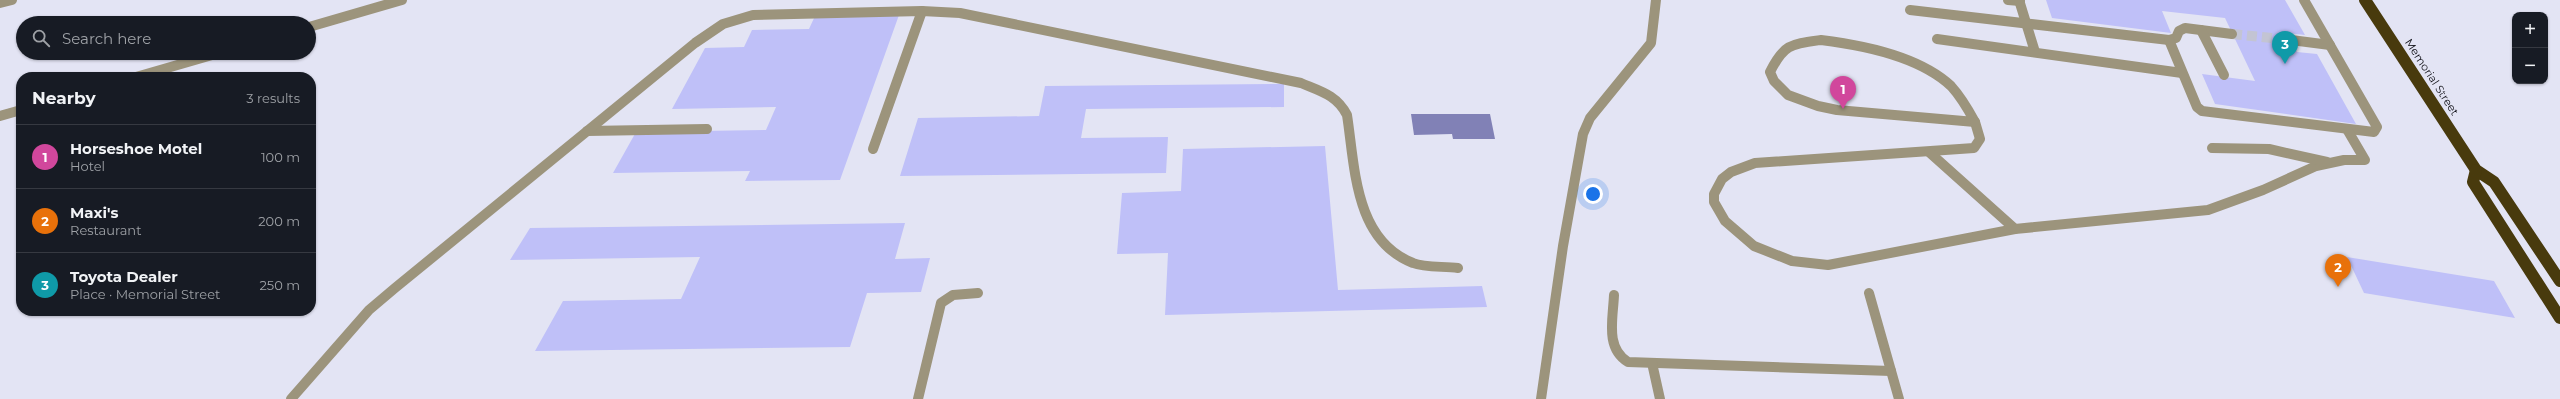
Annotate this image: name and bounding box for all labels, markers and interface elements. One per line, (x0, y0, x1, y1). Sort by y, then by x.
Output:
map controls (2512, 12, 2548, 84)
button: + (2512, 12, 2548, 48)
search box (16, 16, 316, 60)
icon: search (30, 27, 52, 49)
text: Search here (62, 29, 151, 48)
pin: 3 (2272, 31, 2298, 64)
street label: Memorial Street (2402, 36, 2462, 118)
button: − (2512, 48, 2548, 84)
pin: 1 (1830, 76, 1856, 109)
text: Nearby (32, 88, 96, 108)
text: 3 results (246, 90, 300, 106)
text: Horseshoe Motel (70, 139, 202, 158)
text: 1 (42, 149, 48, 165)
text: 100 m (261, 149, 300, 165)
text: Hotel (70, 158, 105, 174)
your location (1583, 184, 1603, 204)
text: Maxi's (70, 203, 118, 222)
text: 2 (41, 213, 49, 229)
text: 200 m (258, 213, 300, 229)
text: Restaurant (70, 222, 141, 238)
pin: 2 (2325, 254, 2351, 287)
text: Toyota Dealer (70, 267, 178, 286)
text: 3 (41, 277, 49, 293)
text: 250 m (259, 277, 300, 293)
text: Place · Memorial Street (70, 286, 220, 302)

